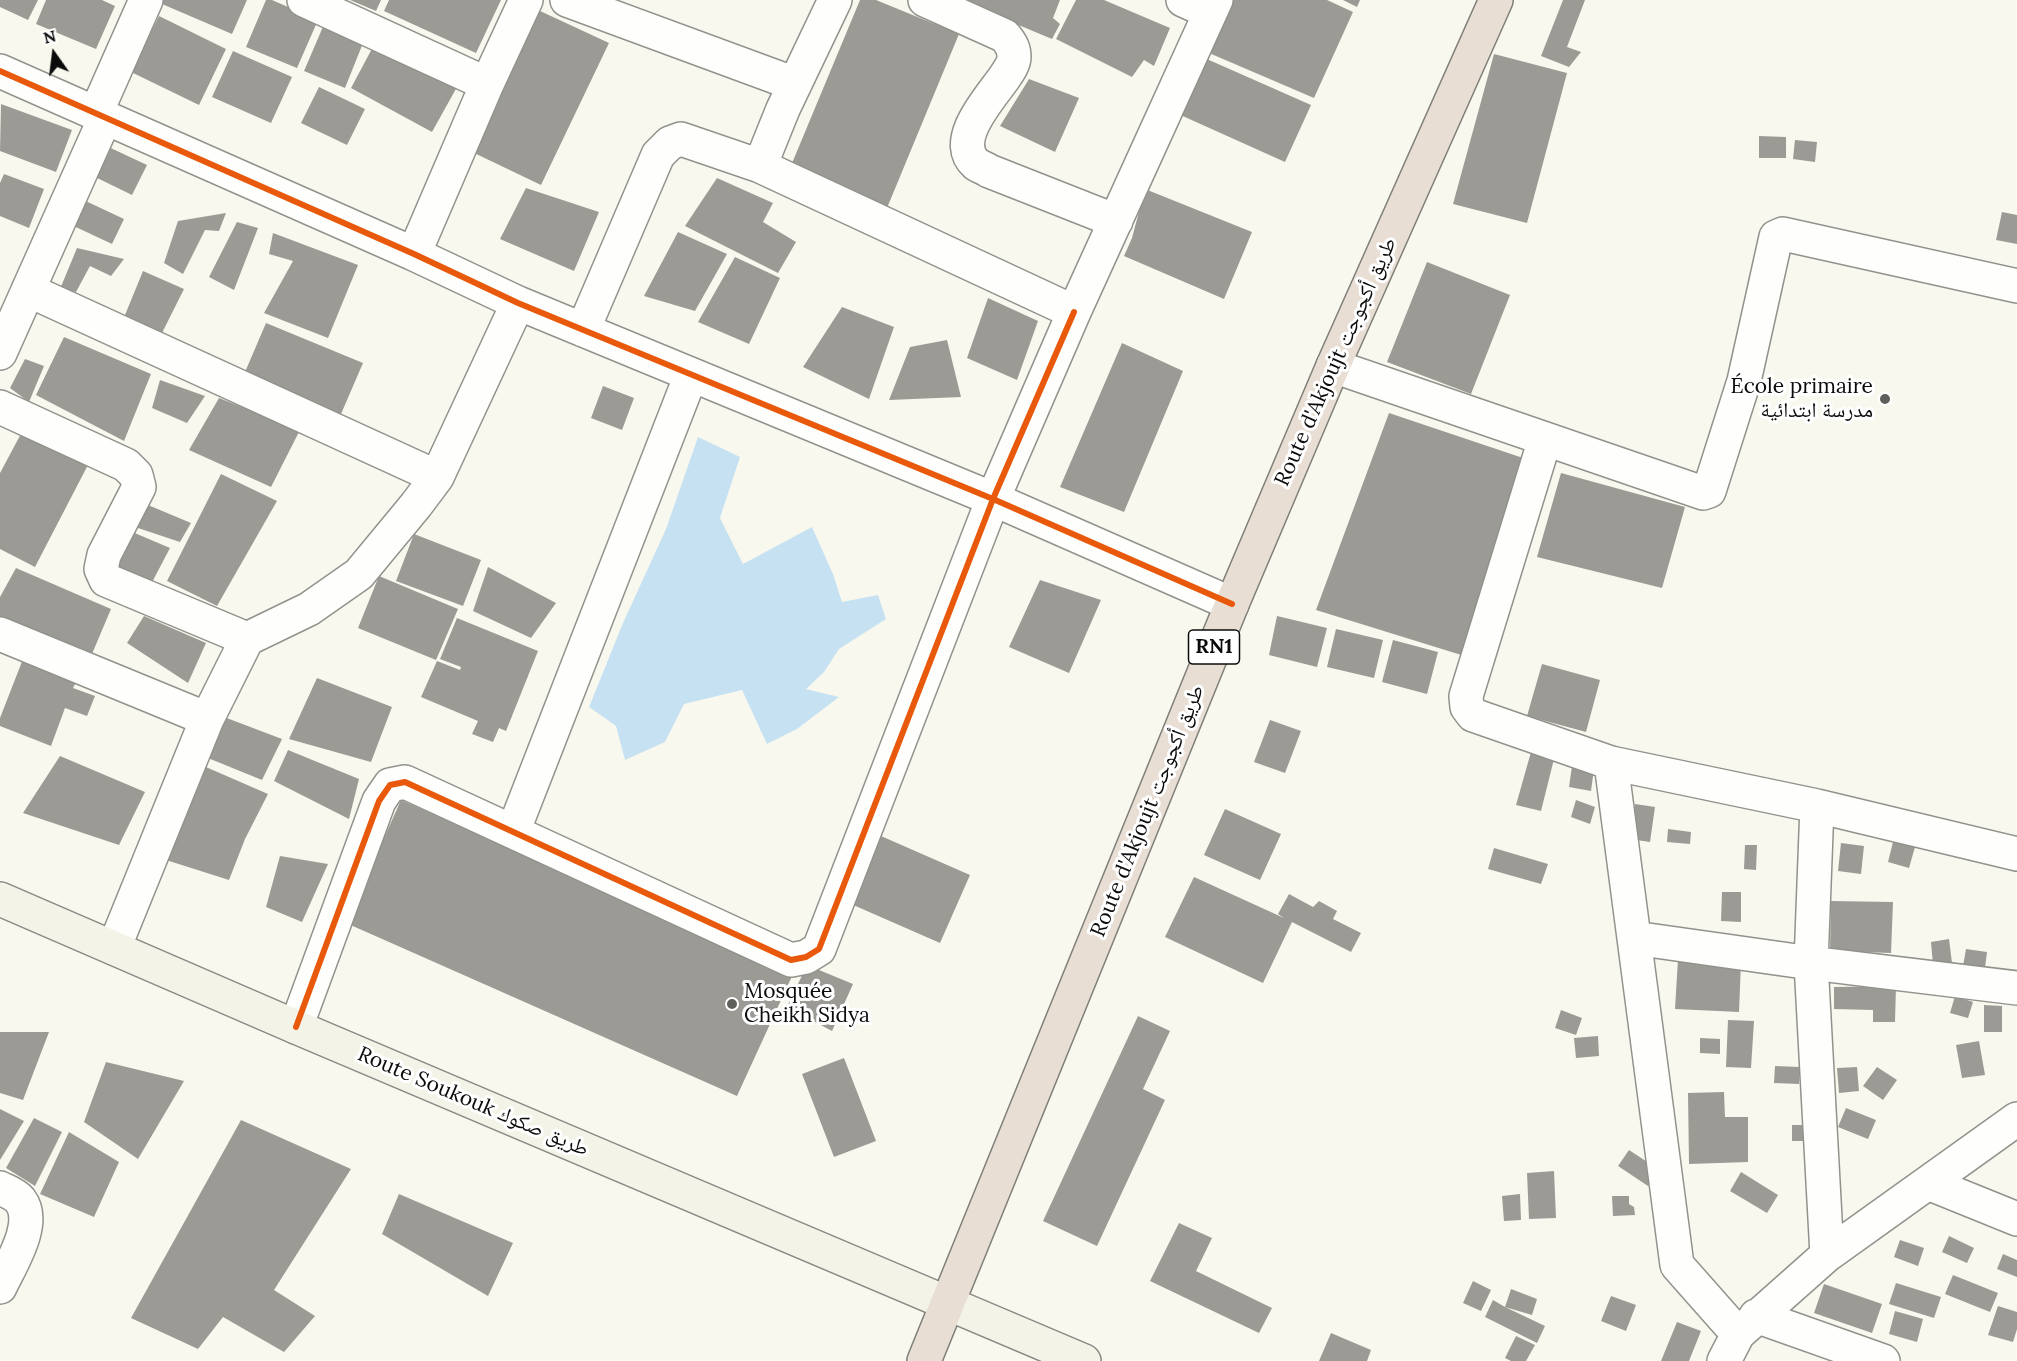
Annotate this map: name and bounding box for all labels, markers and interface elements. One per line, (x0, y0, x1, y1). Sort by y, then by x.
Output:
north arrow (24, 24, 84, 84)
text: N (41, 25, 58, 48)
street label: Route d'Akjoujt طريق أكجوجت (1270, 234, 1402, 490)
place label: École primaire مدرسة ابتدائية (1731, 374, 1873, 424)
marker: École primaire مدرسة ابتدائية (1878, 392, 1892, 406)
road number: RN1 (1188, 630, 1240, 664)
street label: Route d'Akjoujt طريق أكجوجت (1086, 681, 1210, 941)
place label: Mosquée Cheikh Sidya (744, 979, 870, 1029)
marker: Mosquée Cheikh Sidya (725, 997, 739, 1011)
street label: Route Soukouk طريق صكوك (354, 1042, 592, 1162)

